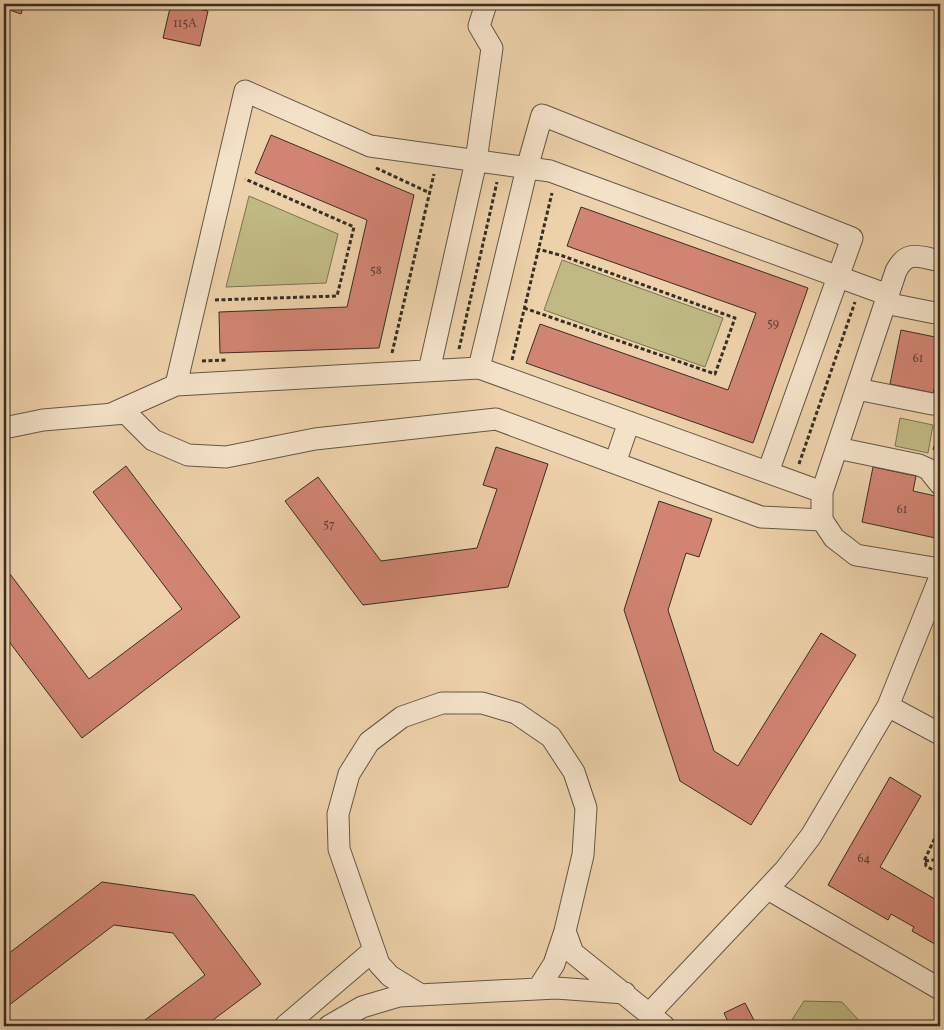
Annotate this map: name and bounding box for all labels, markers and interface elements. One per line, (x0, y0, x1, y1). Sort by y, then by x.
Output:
house number: 115А (173, 16, 197, 32)
house number: 58 (370, 263, 382, 279)
house number: 59 (767, 316, 779, 332)
house number: 61 (913, 351, 923, 367)
house number: 61 (897, 502, 907, 518)
house number: 57 (323, 517, 335, 533)
house number: 64 (858, 851, 870, 867)

